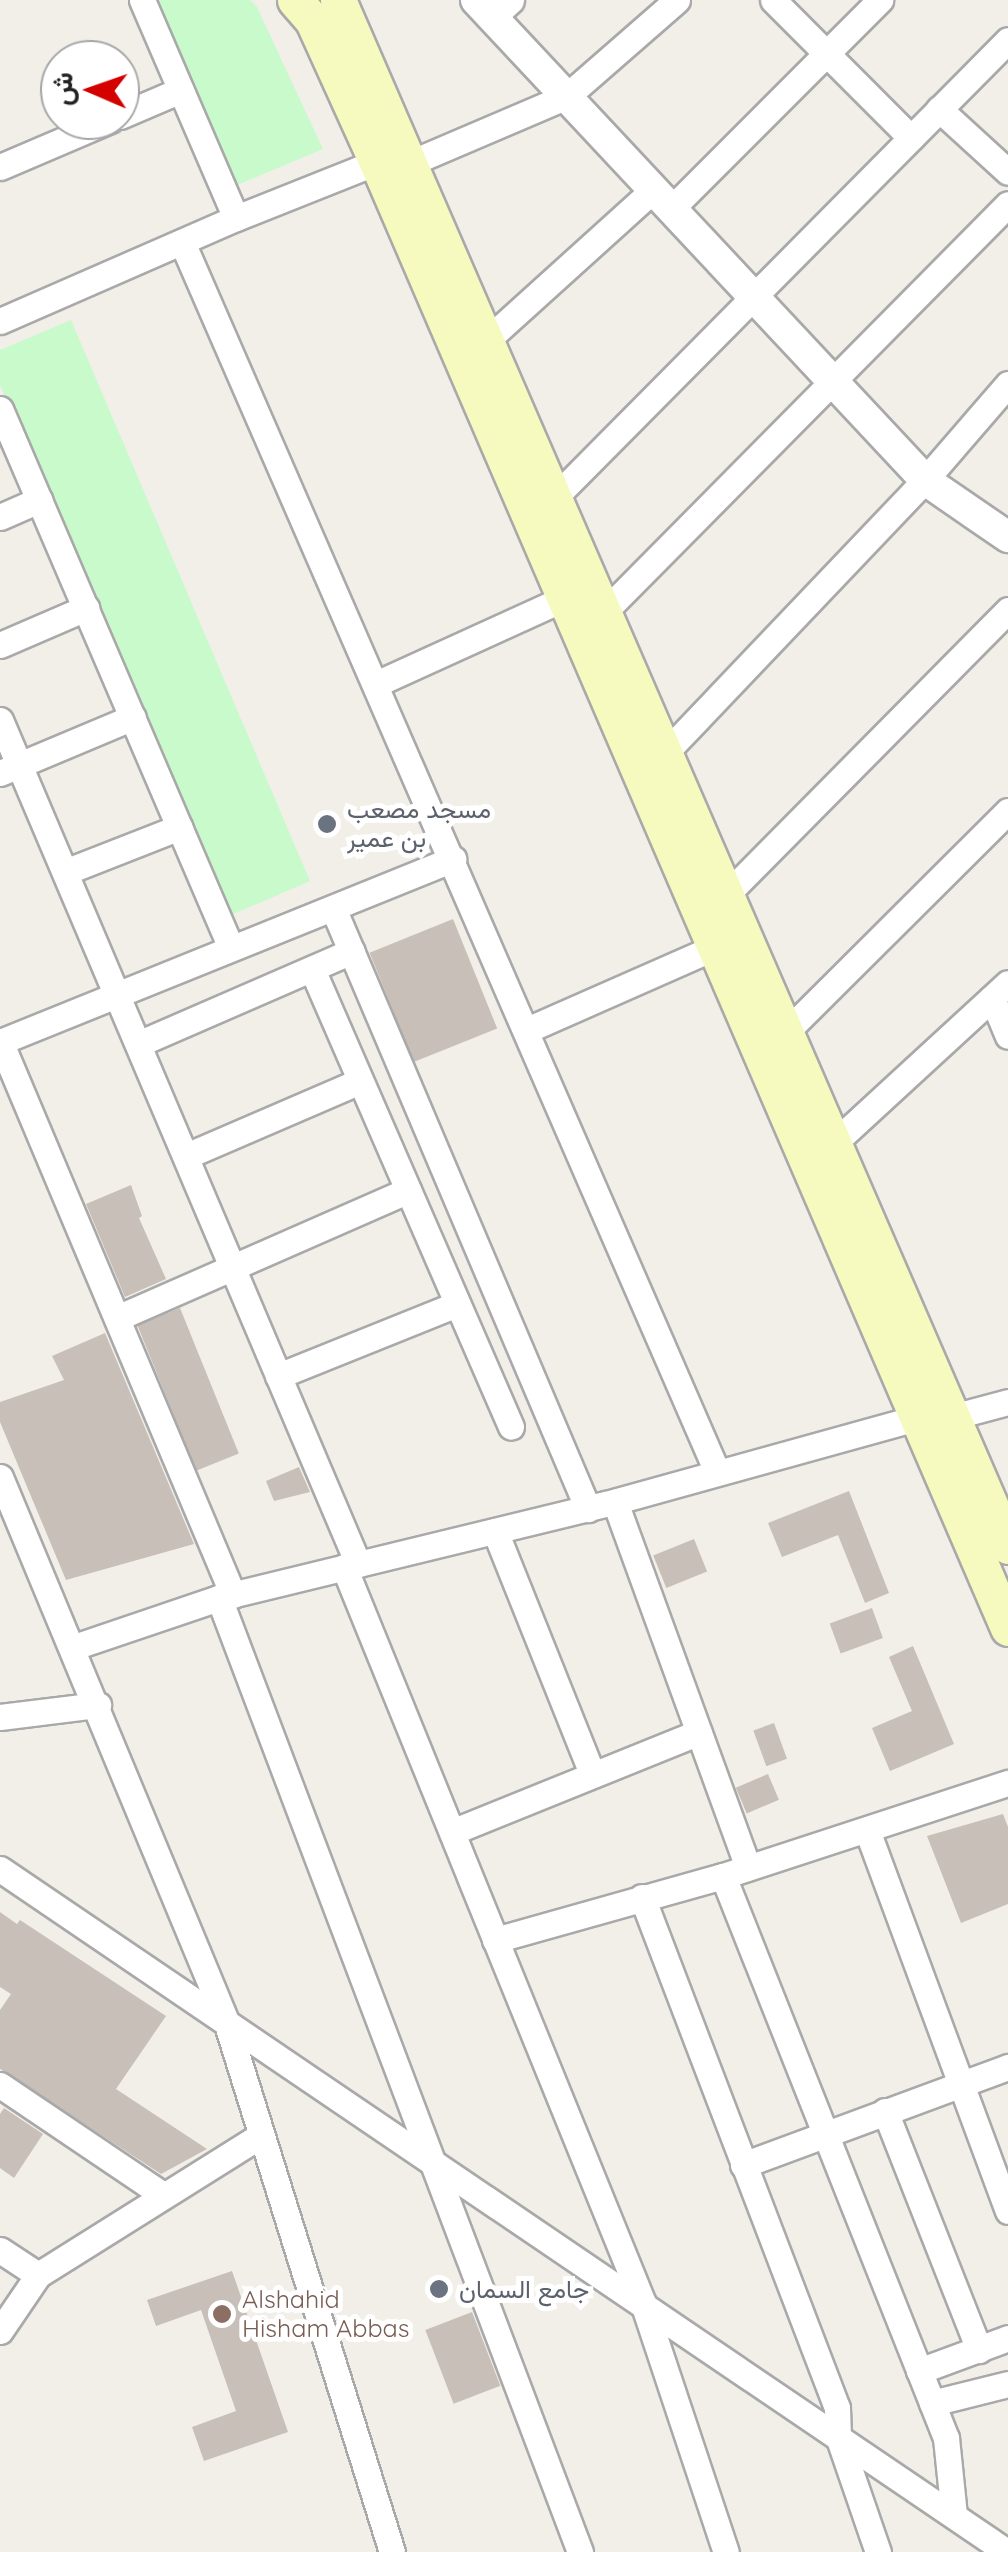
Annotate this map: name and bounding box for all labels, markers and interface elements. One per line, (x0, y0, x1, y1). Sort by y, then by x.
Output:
north arrow (40, 40, 140, 140)
text: ش (43, 72, 80, 106)
place label: مسجد مصعب بن عمير (347, 795, 491, 854)
marker: مسجد مصعب بن عمير (316, 813, 338, 835)
place label: جامع السمان (459, 2274, 589, 2304)
marker: جامع السمان (428, 2278, 450, 2300)
place label: Alshahid Hisham Abbas (242, 2285, 409, 2344)
marker: Alshahid Hisham Abbas (211, 2303, 233, 2325)

